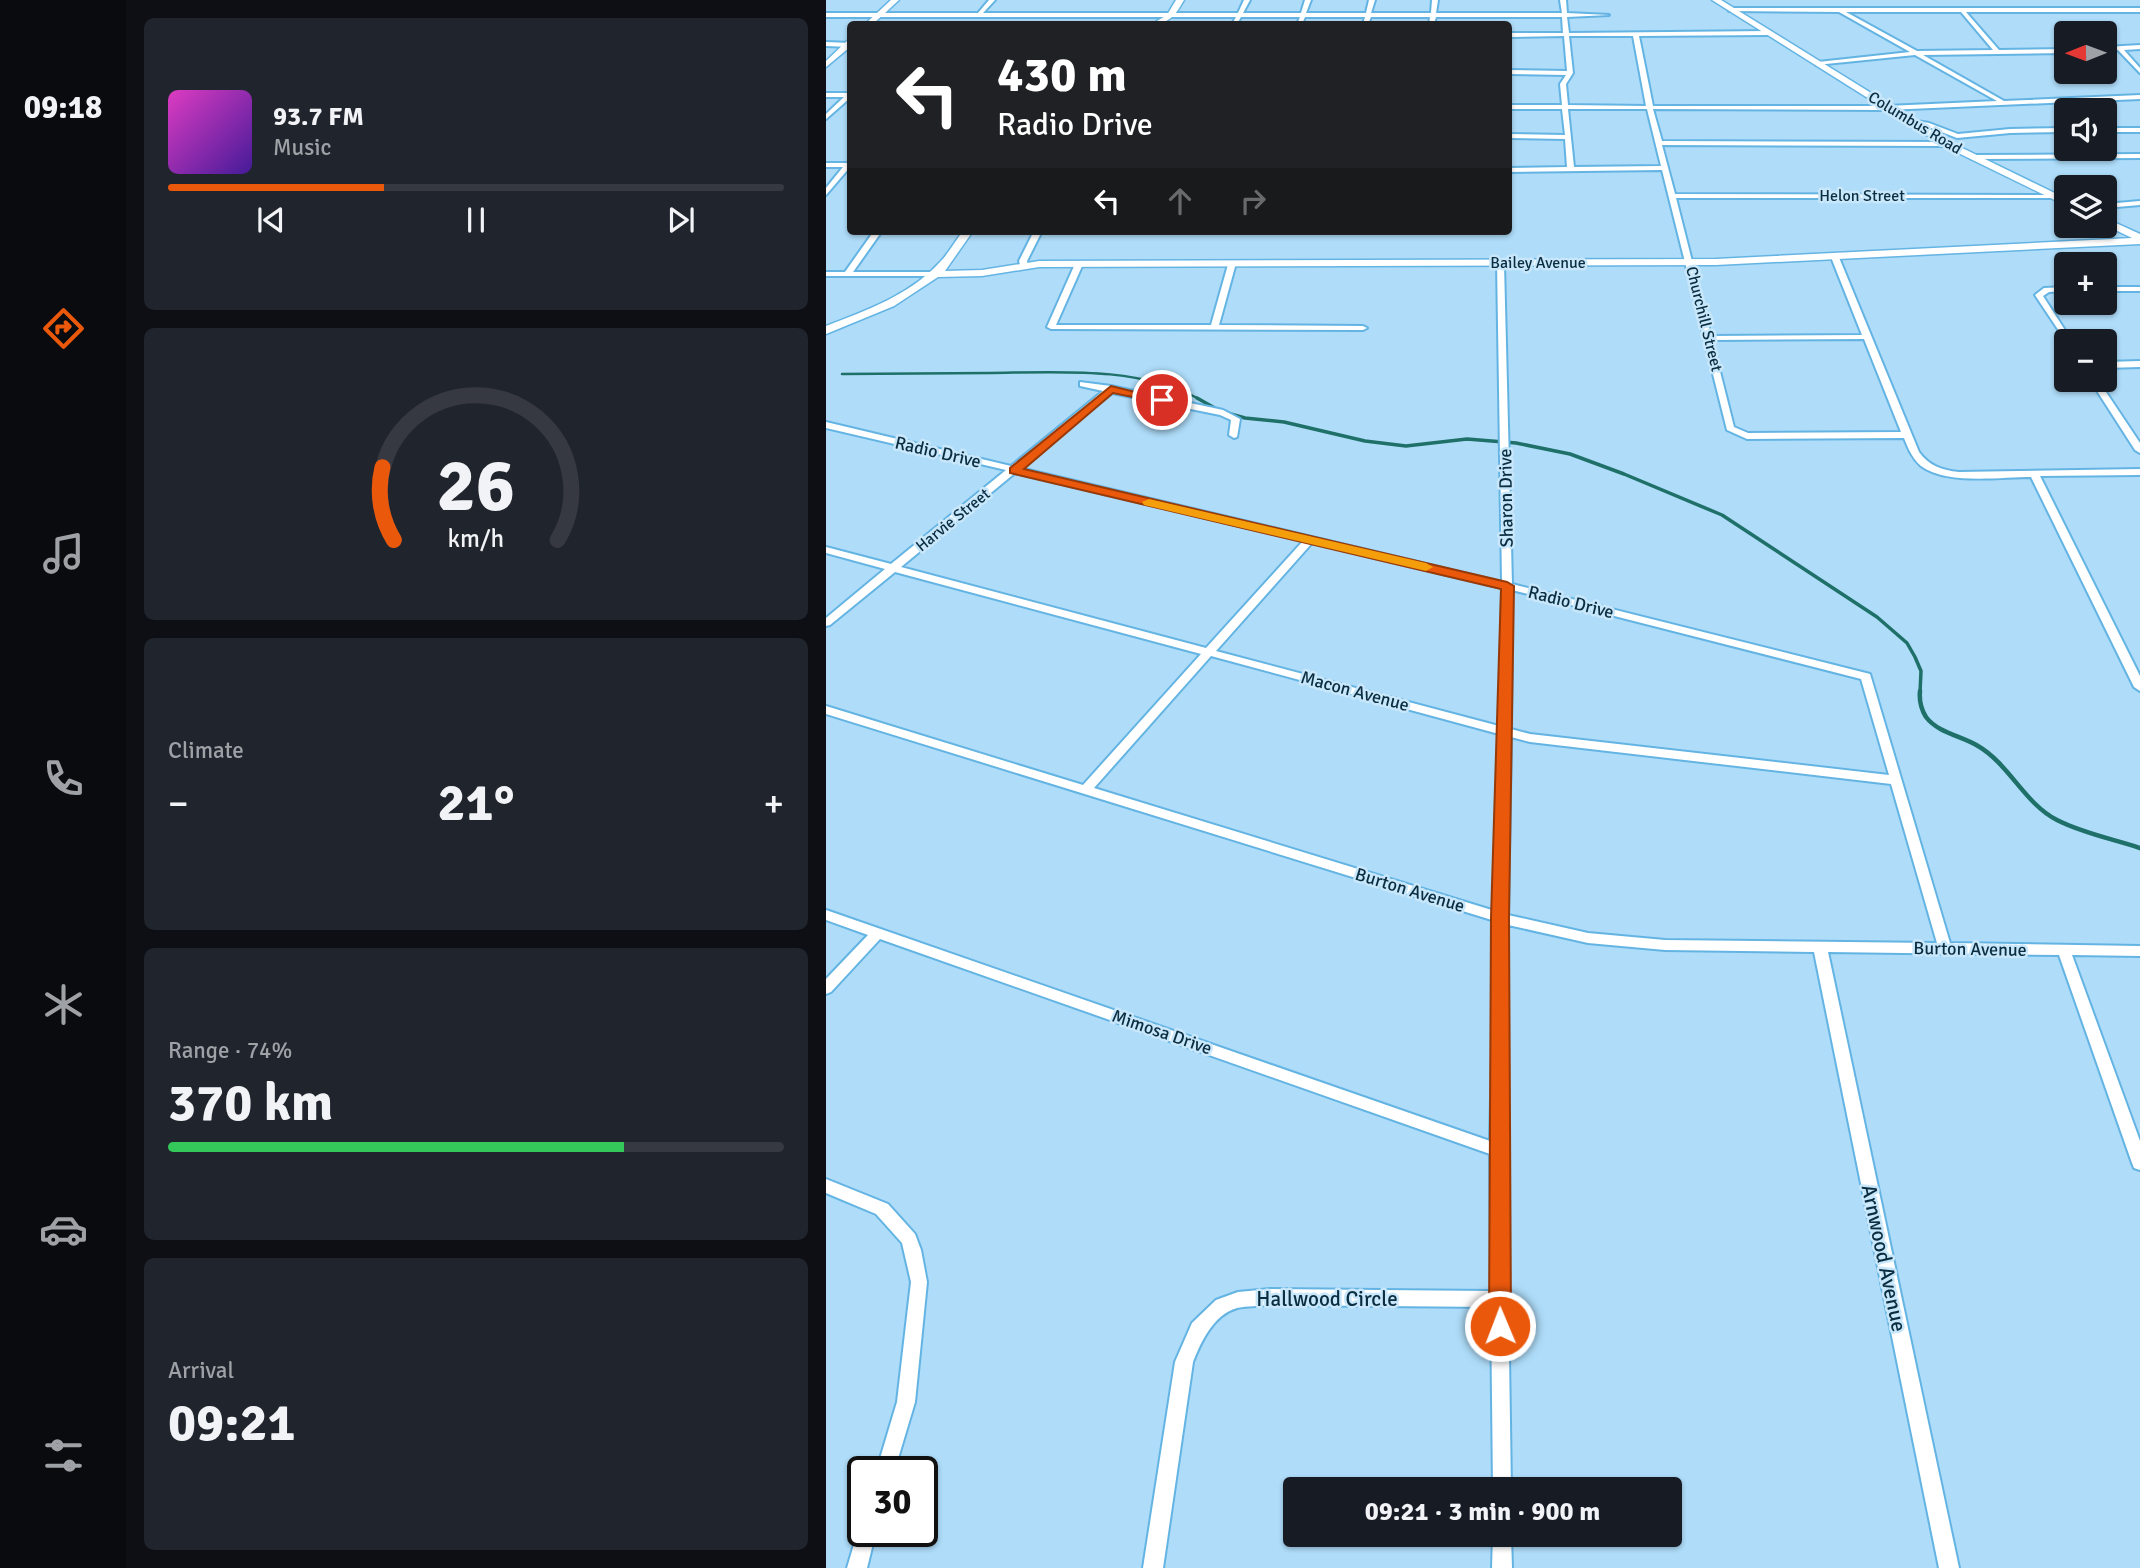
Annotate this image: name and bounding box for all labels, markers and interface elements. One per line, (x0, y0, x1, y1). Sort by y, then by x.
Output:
north arrow (2054, 21, 2118, 84)
map controls (2054, 21, 2117, 392)
text: 430 m (997, 45, 1127, 105)
icon: left (882, 49, 973, 140)
street label: Columbus Road (1864, 87, 1966, 159)
text: 09:18 (24, 88, 102, 127)
button: sound (2054, 98, 2117, 161)
text: 93.7 FM (273, 101, 364, 133)
text: Radio Drive (997, 105, 1153, 144)
text: Music (273, 133, 331, 162)
button: layers (2054, 175, 2117, 238)
icon: left (1088, 182, 1126, 220)
icon: ahead (1161, 182, 1199, 220)
icon: right (1234, 182, 1272, 220)
street label: Helon Street (1819, 186, 1905, 206)
icon: previous (252, 201, 290, 239)
icon: pause (457, 201, 495, 239)
icon: next (662, 201, 700, 239)
button: + (2054, 252, 2117, 315)
street label: Bailey Avenue (1490, 253, 1586, 273)
street label: Churchill Street (1681, 264, 1727, 374)
icon: directions (39, 304, 88, 353)
button: − (2054, 329, 2117, 392)
pin (1132, 370, 1192, 430)
icon: arrive (1143, 381, 1181, 419)
street label: Radio Drive (893, 431, 983, 473)
text: 26 (437, 442, 515, 531)
street label: Sharon Drive (1494, 449, 1518, 547)
street label: Harvie Street (912, 484, 995, 556)
text: km/h (448, 523, 504, 554)
icon: music (39, 529, 88, 578)
street label: Radio Drive (1526, 581, 1616, 623)
street label: Macon Avenue (1298, 666, 1412, 716)
text: Climate (168, 736, 244, 765)
icon: phone (39, 754, 88, 803)
text: 21° (438, 771, 514, 835)
text: − (168, 780, 189, 827)
text: + (763, 780, 784, 827)
street label: Burton Avenue (1353, 863, 1467, 917)
street label: Burton Avenue (1913, 937, 2027, 961)
icon: climate (39, 980, 88, 1029)
street label: Mimosa Drive (1109, 1005, 1215, 1059)
text: Range · 74% (168, 1036, 292, 1065)
text: 370 km (168, 1071, 333, 1135)
street label: Arnwood Avenue (1856, 1182, 1912, 1334)
icon: car (39, 1205, 88, 1254)
street label: Hallwood Circle (1256, 1286, 1398, 1312)
position arrow (1463, 1289, 1537, 1363)
text: Arrival (168, 1356, 234, 1385)
text: 09:21 (168, 1391, 296, 1455)
icon: filters (39, 1431, 88, 1480)
speed limit sign: 30 (847, 1456, 938, 1547)
text: 09:21 · 3 min · 900 m (1365, 1496, 1600, 1528)

